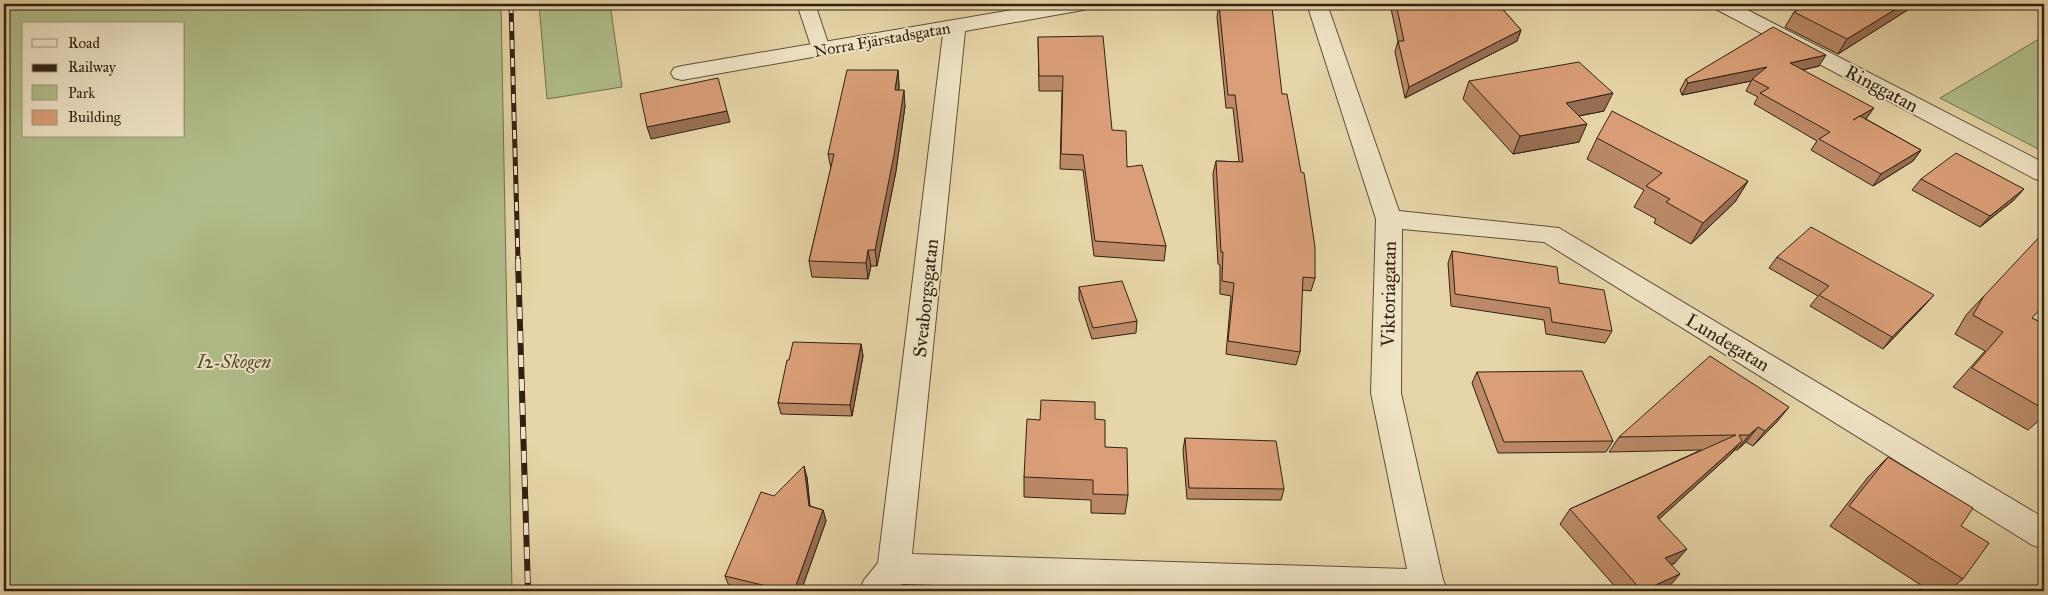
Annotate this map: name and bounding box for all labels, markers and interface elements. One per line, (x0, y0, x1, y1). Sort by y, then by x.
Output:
street label: Norra Fjärstadsgatan (812, 18, 952, 62)
legend (22, 22, 185, 138)
text: Road (68, 34, 100, 52)
text: Railway (68, 58, 117, 76)
street label: Ringgatan (1841, 60, 1922, 118)
text: Park (68, 84, 95, 102)
text: Building (68, 108, 122, 126)
street label: Sveaborgsgatan (908, 238, 944, 359)
street label: Viktoriagatan (1376, 241, 1402, 348)
street label: Lundegatan (1681, 308, 1774, 377)
park label: I2-Skogen (196, 350, 271, 373)

